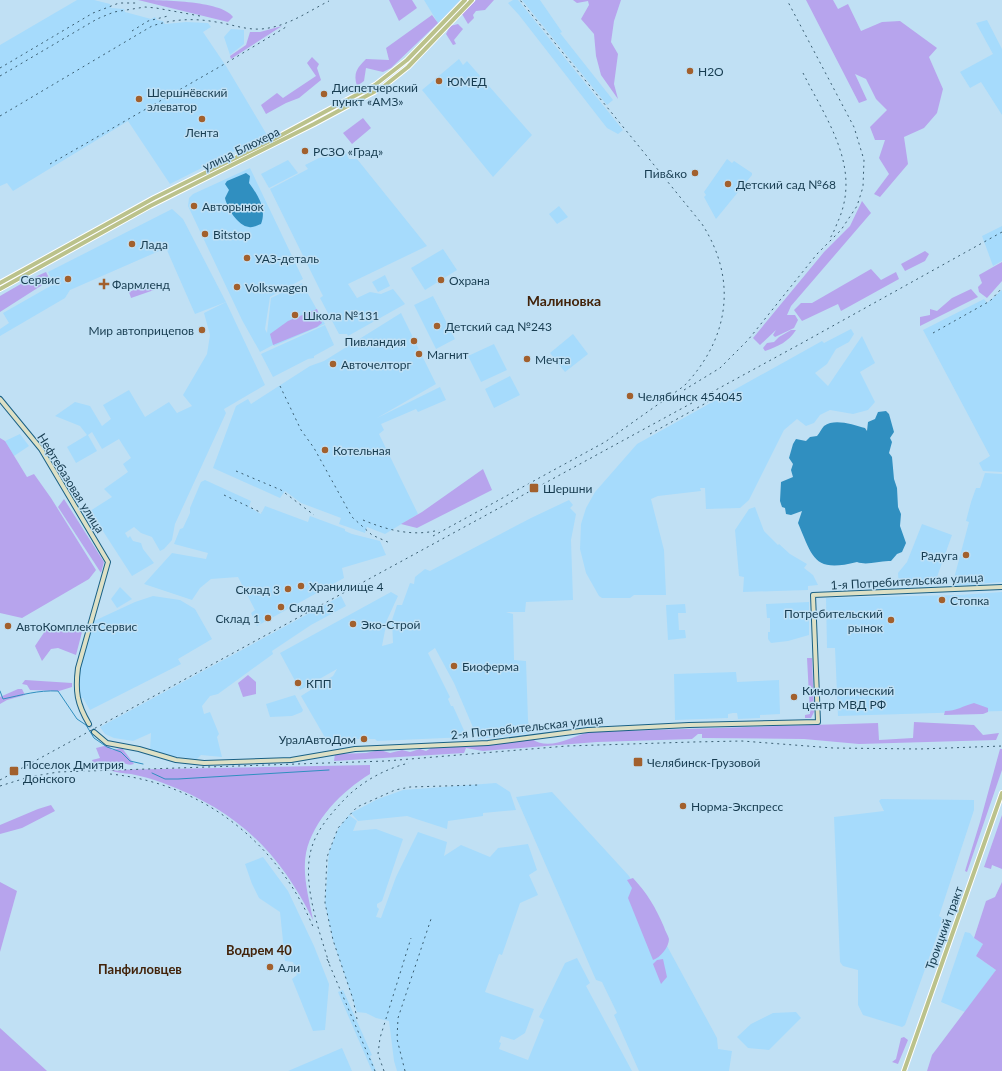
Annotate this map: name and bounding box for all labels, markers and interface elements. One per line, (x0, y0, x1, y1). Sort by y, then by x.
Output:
place label: H2O (698, 64, 724, 79)
marker: H2O (685, 66, 695, 76)
place label: ЮМЕД (447, 74, 488, 89)
marker: ЮМЕД (434, 76, 444, 86)
place label: Диспетчерский пункт «АМЗ» (332, 80, 418, 109)
place label: Шершнёвский элеватор (147, 85, 228, 114)
marker: Диспетчерский пункт «АМЗ» (319, 89, 329, 99)
marker: Шершнёвский элеватор (134, 94, 144, 104)
marker: Лента (197, 114, 207, 124)
street label: улица Блюхера (200, 124, 282, 174)
place label: Лента (184, 125, 219, 140)
place label: РСЗО «Град» (313, 144, 383, 159)
marker: РСЗО «Град» (300, 146, 310, 156)
place label: Пив&ко (644, 166, 687, 181)
marker: Пив&ко (690, 168, 700, 178)
place label: Детский сад №68 (736, 177, 836, 192)
marker: Детский сад №68 (723, 179, 733, 189)
place label: Авторынок (202, 199, 265, 214)
marker: Авторынок (189, 201, 199, 211)
place label: Bitstop (213, 227, 251, 242)
marker: Bitstop (200, 229, 210, 239)
place label: Лада (139, 237, 168, 252)
marker: Лада (127, 239, 137, 249)
place label: УАЗ-деталь (255, 251, 319, 266)
marker: УАЗ-деталь (242, 253, 252, 263)
place label: Сервис (20, 272, 60, 287)
place label: Охрана (449, 273, 490, 288)
marker: Сервис (63, 274, 73, 284)
marker: Охрана (436, 275, 446, 285)
place label: Фармленд (112, 277, 170, 292)
marker: Фармленд (99, 279, 109, 289)
place label: Volkswagen (245, 280, 308, 295)
marker: Volkswagen (232, 282, 242, 292)
district label: Малиновка (527, 292, 601, 309)
place label: Школа №131 (303, 308, 379, 323)
marker: Школа №131 (290, 310, 300, 320)
place label: Детский сад №243 (445, 319, 552, 334)
marker: Детский сад №243 (432, 321, 442, 331)
place label: Мир автоприцепов (88, 323, 194, 338)
marker: Мир автоприцепов (197, 325, 207, 335)
place label: Пивландия (344, 334, 406, 349)
marker: Пивландия (409, 336, 419, 346)
place label: Магнит (427, 347, 469, 362)
marker: Магнит (414, 349, 424, 359)
place label: Мечта (535, 352, 570, 367)
marker: Мечта (522, 354, 532, 364)
place label: Авточелторг (341, 357, 411, 372)
marker: Авточелторг (328, 359, 338, 369)
place label: Челябинск 454045 (638, 389, 743, 404)
marker: Челябинск 454045 (625, 391, 635, 401)
street label: Нефтебазовая улица (34, 430, 108, 536)
place label: Котельная (333, 443, 391, 458)
marker: Котельная (320, 445, 330, 455)
place label: Шершни (543, 481, 592, 496)
marker: Шершни (528, 482, 540, 494)
place label: Радуга (921, 548, 958, 563)
marker: Радуга (961, 550, 971, 560)
street label: 1-я Потребительская улица (830, 569, 984, 592)
place label: Хранилище 4 (309, 579, 384, 594)
marker: Хранилище 4 (296, 581, 306, 591)
place label: Склад 3 (235, 582, 280, 597)
marker: Склад 3 (283, 584, 293, 594)
place label: Стопка (950, 593, 989, 608)
marker: Стопка (937, 595, 947, 605)
place label: Склад 2 (289, 600, 334, 615)
marker: Склад 2 (276, 602, 286, 612)
place label: Потребительский рынок (784, 606, 884, 635)
place label: Склад 1 (215, 611, 260, 626)
marker: Склад 1 (263, 613, 273, 623)
marker: Потребительский рынок (886, 615, 896, 625)
place label: Эко-Строй (361, 617, 421, 632)
place label: АвтоКомплектСервис (16, 619, 138, 634)
marker: Эко-Строй (348, 619, 358, 629)
marker: АвтоКомплектСервис (3, 621, 13, 631)
place label: Биоферма (462, 659, 519, 674)
marker: Биоферма (449, 661, 459, 671)
place label: КПП (306, 676, 332, 691)
marker: КПП (293, 678, 303, 688)
place label: Кинологический центр МВД РФ (802, 683, 894, 712)
marker: Кинологический центр МВД РФ (789, 692, 799, 702)
street label: 2-я Потребительская улица (450, 712, 604, 742)
place label: УралАвтоДом (279, 732, 356, 747)
marker: УралАвтоДом (359, 734, 369, 744)
place label: Челябинск-Грузовой (647, 755, 761, 770)
marker: Челябинск-Грузовой (632, 756, 644, 768)
place label: Поселок Дмитрия Донского (23, 757, 124, 786)
marker: Поселок Дмитрия Донского (8, 765, 20, 777)
place label: Норма-Экспресс (691, 799, 784, 814)
marker: Норма-Экспресс (678, 801, 688, 811)
street label: Троицкий тракт (922, 884, 966, 972)
district label: Водрем 40 (226, 942, 292, 958)
place label: Али (278, 960, 300, 975)
district label: Панфиловцев (98, 961, 182, 977)
marker: Али (265, 962, 275, 972)

